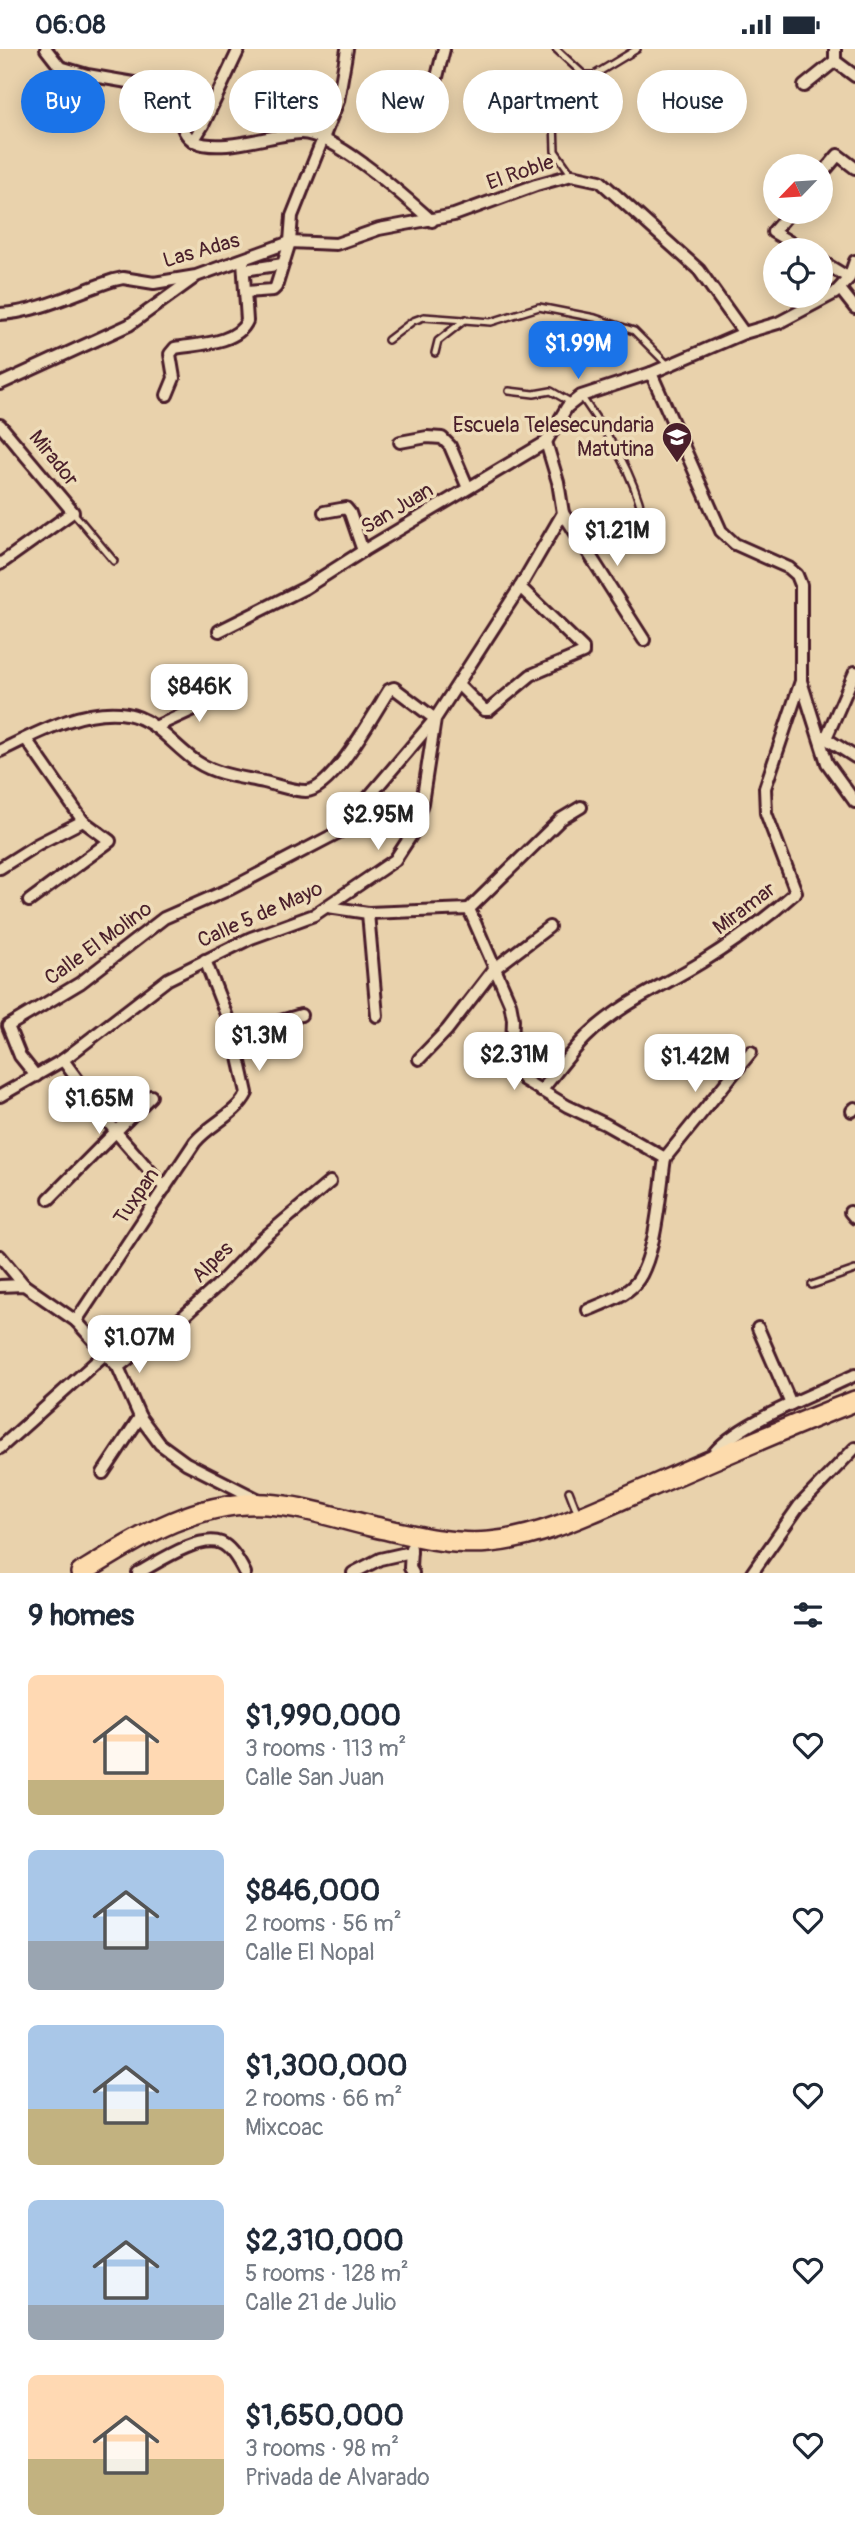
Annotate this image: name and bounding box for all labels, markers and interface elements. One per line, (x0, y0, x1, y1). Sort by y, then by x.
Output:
text: 06:08 (35, 9, 106, 41)
chip: Buy (21, 70, 105, 133)
chip: Rent (119, 70, 215, 133)
chip: Filters (229, 70, 342, 133)
chip: New (356, 70, 449, 133)
chip: Apartment (463, 70, 623, 133)
chip: House (637, 70, 747, 133)
street label: El Roble (483, 148, 558, 197)
north arrow (763, 154, 833, 224)
map controls (763, 154, 833, 308)
street label: Las Adas (160, 226, 243, 274)
button: locate (763, 238, 833, 308)
pin: $1.99M (521, 321, 635, 381)
text: $1.99M (545, 329, 611, 358)
place label: Escuela Telesecundaria Matutina (453, 412, 654, 463)
school or university icon: Escuela Telesecundaria Matutina (660, 420, 694, 464)
street label: Mirador (23, 425, 85, 492)
street label: San Juan (356, 476, 438, 540)
pin: $1.21M (560, 509, 674, 568)
text: $1.21M (585, 516, 649, 545)
pin: $846K (150, 665, 248, 724)
text: $846K (167, 672, 231, 701)
pin: $2.95M (321, 793, 435, 852)
text: $2.95M (342, 800, 414, 829)
street label: Calle 5 de Mayo (193, 875, 327, 954)
street label: Miramar (707, 876, 782, 941)
street label: Calle El Molino (39, 895, 157, 992)
pin: $1.3M (210, 1013, 308, 1073)
text: $1.3M (231, 1021, 287, 1050)
pin: $2.31M (457, 1033, 571, 1092)
pin: $1.42M (638, 1035, 752, 1094)
text: $2.31M (480, 1040, 548, 1069)
text: $1.42M (660, 1042, 730, 1071)
pin: $1.65M (42, 1077, 156, 1136)
text: $1.65M (65, 1084, 133, 1113)
street label: Tuxpan (108, 1163, 165, 1230)
street label: Alpes (186, 1235, 239, 1289)
pin: $1.07M (82, 1315, 196, 1375)
text: $1.07M (104, 1323, 174, 1352)
icon: filters (789, 1596, 827, 1634)
text: 9 homes (28, 1597, 134, 1634)
text: $1,990,000 (245, 1697, 401, 1734)
icon: home (84, 1703, 168, 1787)
icon: heart (789, 1726, 827, 1764)
text: 3 rooms · 113 m² (245, 1734, 406, 1763)
text: Calle San Juan (245, 1763, 384, 1792)
text: $846,000 (245, 1872, 380, 1909)
icon: home (84, 1878, 168, 1962)
icon: heart (789, 1901, 827, 1939)
text: 2 rooms · 56 m² (245, 1909, 402, 1938)
text: Calle El Nopal (245, 1938, 375, 1967)
text: $1,300,000 (245, 2047, 407, 2084)
icon: home (84, 2053, 168, 2137)
icon: heart (789, 2076, 827, 2114)
text: 2 rooms · 66 m² (245, 2084, 402, 2113)
text: Mixcoac (245, 2113, 324, 2142)
text: $2,310,000 (245, 2222, 404, 2259)
icon: home (84, 2228, 168, 2312)
icon: heart (789, 2251, 827, 2289)
text: 5 rooms · 128 m² (245, 2259, 409, 2288)
text: Calle 21 de Julio (245, 2288, 396, 2317)
text: $1,650,000 (245, 2397, 404, 2434)
icon: home (84, 2403, 168, 2487)
icon: heart (789, 2426, 827, 2464)
text: 3 rooms · 98 m² (245, 2434, 399, 2463)
text: Privada de Alvarado (245, 2463, 430, 2492)

